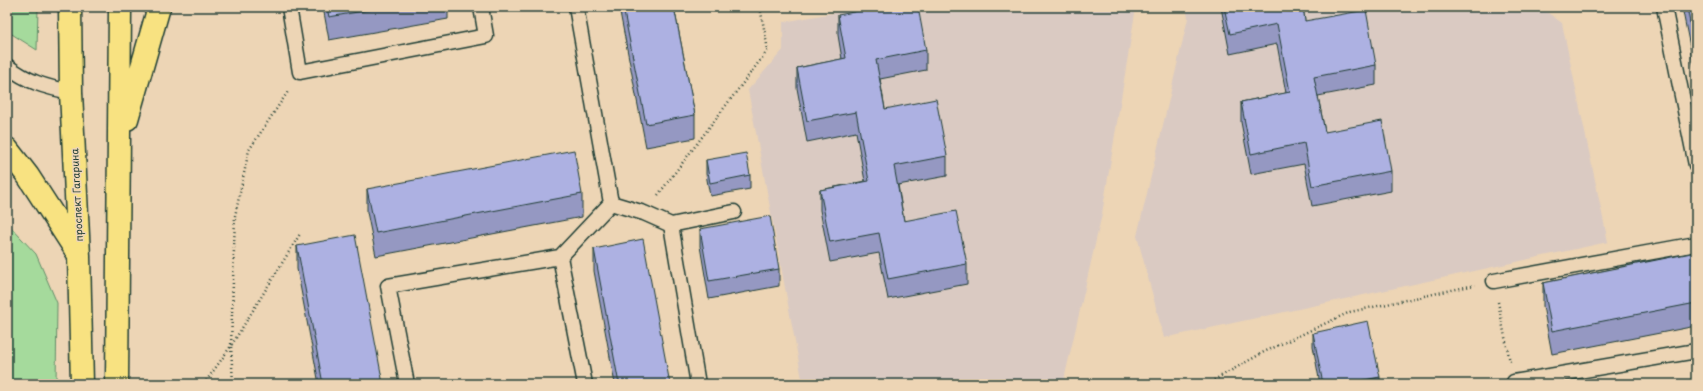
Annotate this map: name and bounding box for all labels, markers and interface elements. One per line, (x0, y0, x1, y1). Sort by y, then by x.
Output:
street label: проспект Гагарина (66, 147, 86, 242)

